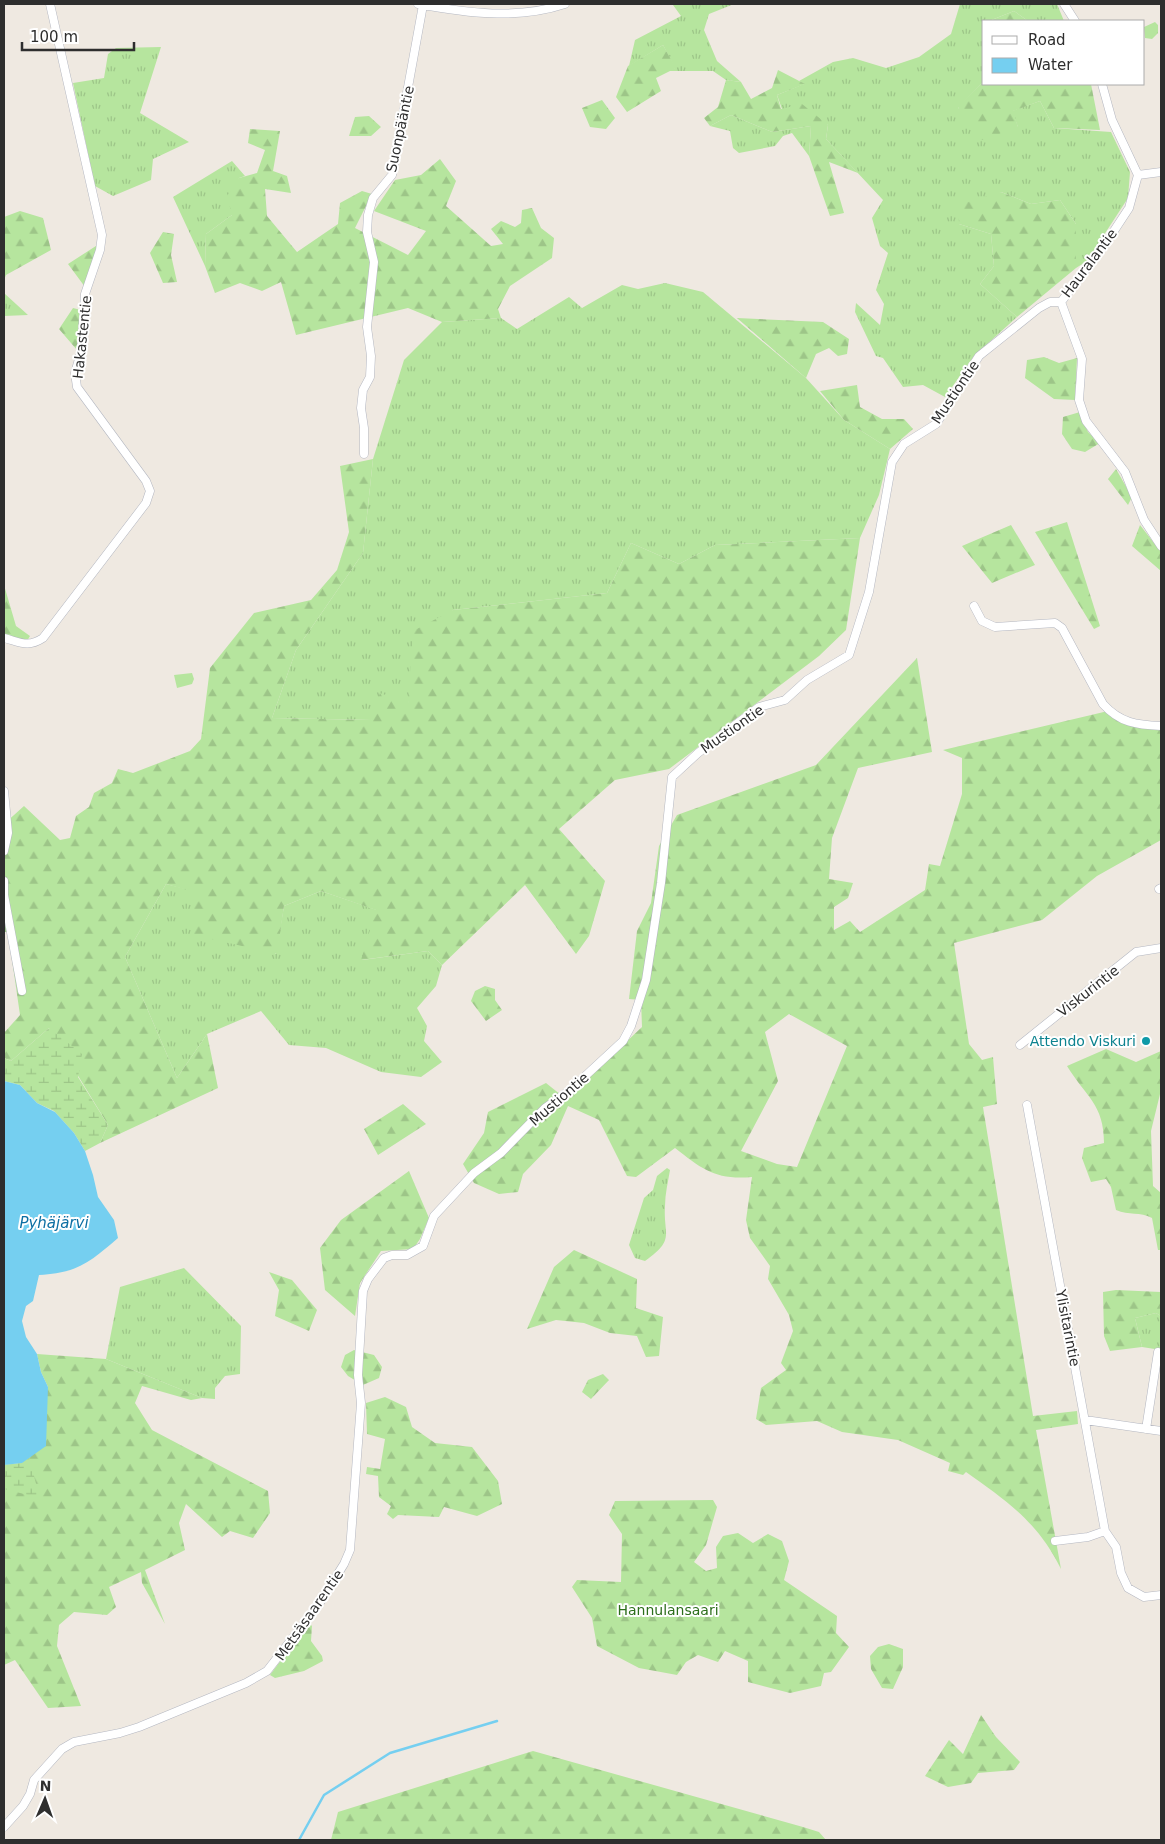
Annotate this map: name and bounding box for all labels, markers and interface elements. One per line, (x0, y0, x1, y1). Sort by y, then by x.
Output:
scale bar (22, 20, 135, 52)
legend (982, 20, 1145, 85)
text: 100 m (30, 28, 78, 46)
text: Road (1028, 31, 1066, 49)
text: Water (1028, 56, 1073, 74)
street label: Suonpääntie (383, 84, 417, 174)
street label: Hauralantie (1058, 226, 1120, 300)
street label: Hakastentie (70, 294, 94, 380)
street label: Mustiontie (928, 357, 982, 427)
street label: Mustiontie (697, 701, 767, 757)
street label: Viskurintie (1054, 962, 1122, 1020)
place label: Attendo Viskuri (1030, 1033, 1136, 1049)
marker: Attendo Viskuri (1140, 1035, 1152, 1047)
street label: Mustiontie (526, 1069, 592, 1129)
water label: Pyhäjärvi (19, 1214, 89, 1232)
street label: Ylisitarintie (1053, 1287, 1083, 1368)
street label: Metsäsaarentie (272, 1566, 346, 1664)
park label: Hannulansaari (617, 1602, 719, 1618)
north arrow (20, 1774, 70, 1824)
text: N (39, 1778, 52, 1794)

